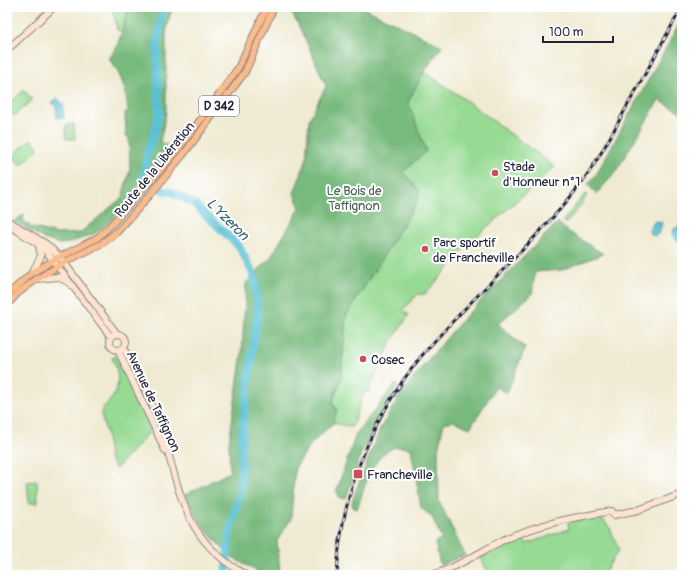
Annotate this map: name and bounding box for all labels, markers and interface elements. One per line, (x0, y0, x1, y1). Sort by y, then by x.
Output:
scale bar (543, 18, 613, 44)
text: 100 m (549, 25, 584, 40)
road number: D 342 (199, 96, 239, 116)
street label: Route de la Libération (111, 119, 198, 221)
place label: Stade d'Honneur n°1 (503, 159, 580, 190)
marker: Stade d'Honneur n°1 (490, 168, 500, 178)
park label: Le Bois de Taffignon (327, 183, 382, 214)
water label: L'Yzeron (203, 195, 253, 245)
place label: Parc sportif de Francheville (433, 235, 515, 266)
marker: Parc sportif de Francheville (420, 244, 430, 254)
street label: Avenue de Taffignon (123, 348, 184, 455)
place label: Cosec (371, 352, 405, 368)
marker: Cosec (358, 354, 368, 364)
place label: Francheville (367, 467, 433, 483)
marker: Francheville (352, 468, 364, 480)

